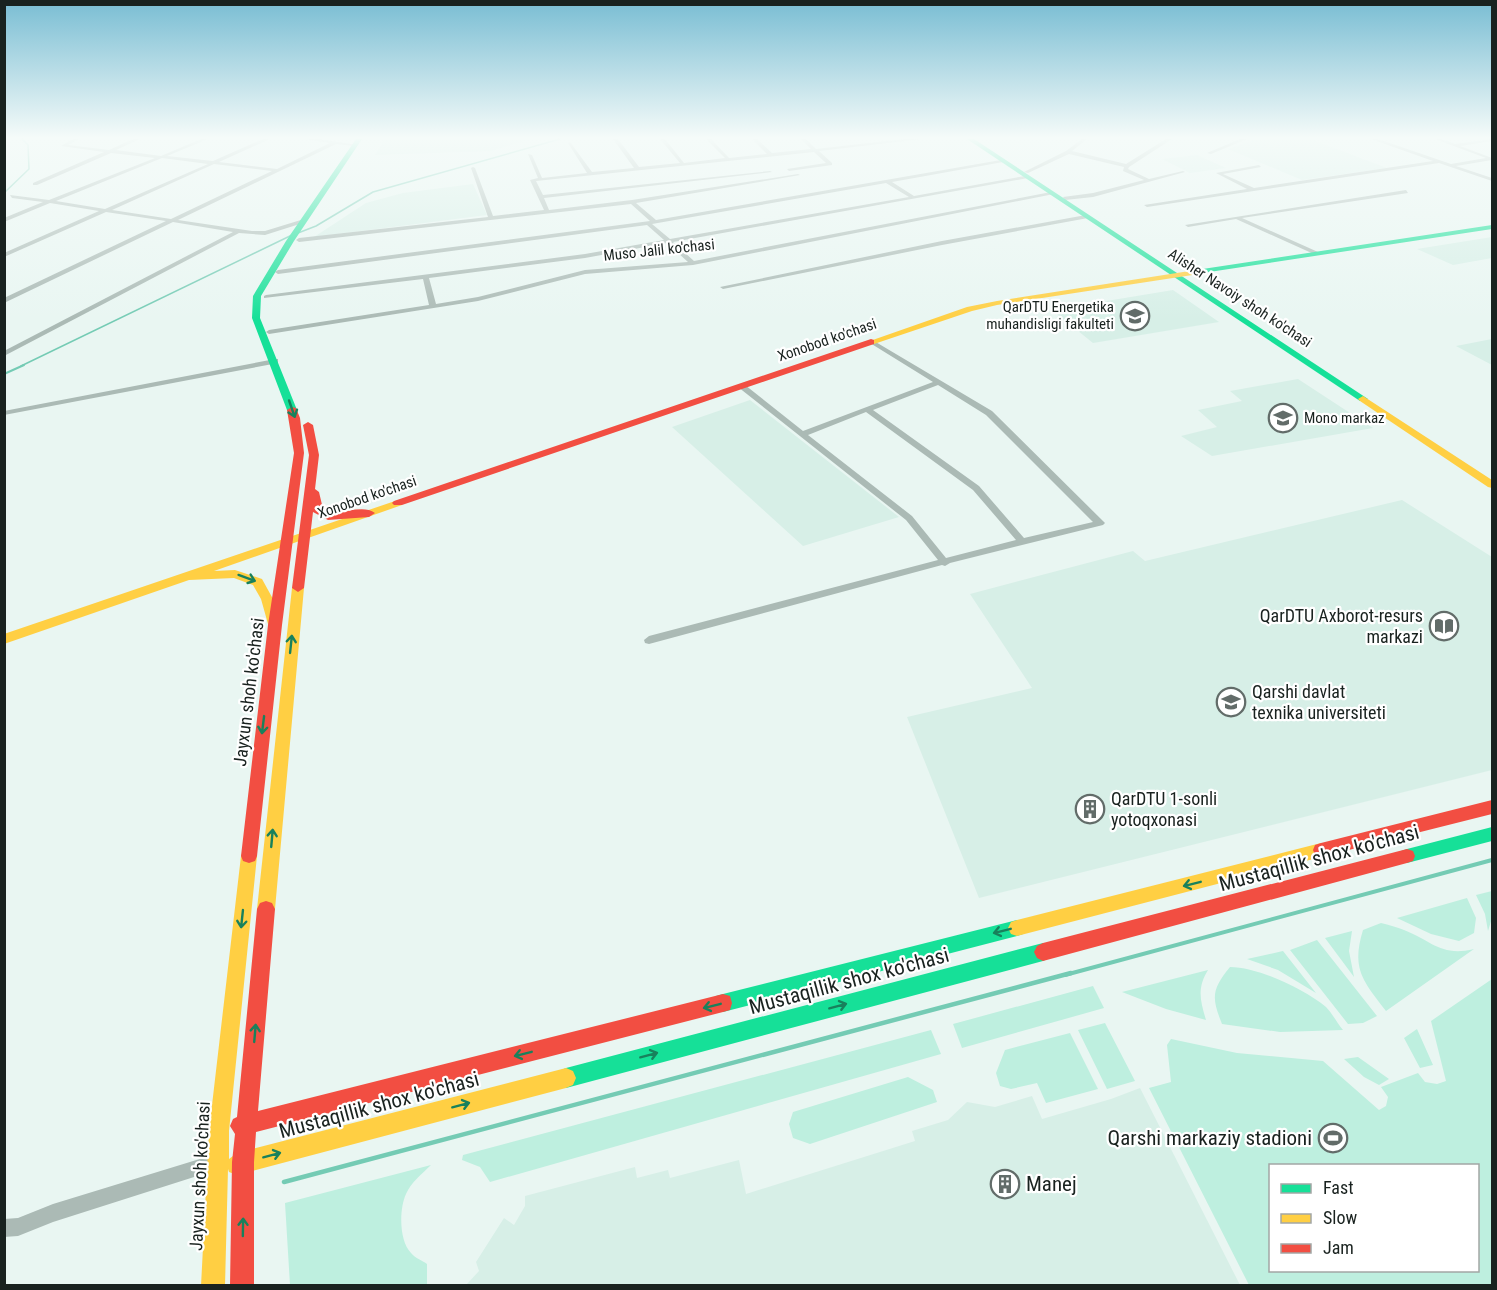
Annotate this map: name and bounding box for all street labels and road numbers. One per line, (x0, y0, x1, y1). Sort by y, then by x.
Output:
street label: Muso Jalil ko'chasi (602, 235, 716, 265)
street label: Alisher Navoiy shoh ko'chasi (1165, 245, 1315, 351)
street label: Xonobod ko'chasi (775, 315, 879, 365)
street label: Xonobod ko'chasi (315, 472, 419, 522)
street label: Jayxun shoh ko'chasi (229, 616, 268, 767)
street label: Mustaqillik shox ko'chasi (1216, 820, 1422, 896)
street label: Mustaqillik shox ko'chasi (746, 943, 952, 1019)
street label: Mustaqillik shox ko'chasi (276, 1067, 482, 1143)
street label: Jayxun shoh ko'chasi (185, 1101, 214, 1251)

